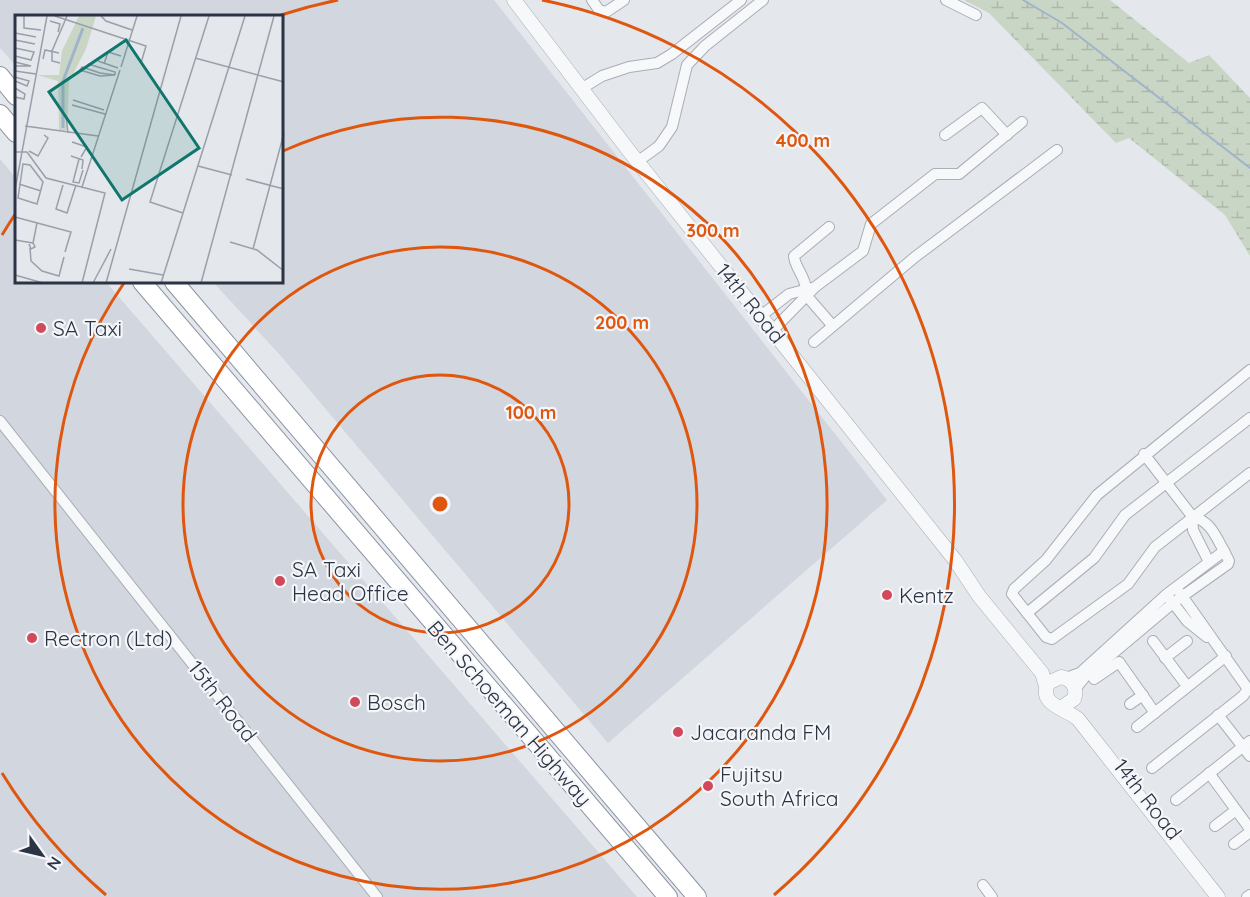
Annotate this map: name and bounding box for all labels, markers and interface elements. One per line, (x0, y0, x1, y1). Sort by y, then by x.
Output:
inset map (15, 15, 284, 284)
text: 400 m (776, 129, 830, 152)
text: 300 m (686, 219, 740, 242)
street label: 14th Road (711, 258, 791, 348)
text: 200 m (595, 311, 649, 334)
place label: SA Taxi (53, 315, 122, 341)
marker: SA Taxi (34, 321, 48, 335)
text: 100 m (506, 401, 556, 424)
centre of rings (430, 494, 450, 514)
place label: SA Taxi Head Office (292, 556, 409, 606)
marker: SA Taxi Head Office (273, 574, 287, 588)
place label: Kentz (899, 582, 954, 608)
marker: Kentz (880, 588, 894, 602)
street label: Ben Schoeman Highway (422, 615, 598, 811)
place label: Rectron (Ltd) (44, 625, 173, 651)
marker: Rectron (Ltd) (25, 631, 39, 645)
street label: 15th Road (183, 655, 263, 747)
place label: Bosch (367, 689, 426, 715)
marker: Bosch (348, 695, 362, 709)
place label: Jacaranda FM (690, 719, 831, 745)
marker: Jacaranda FM (671, 725, 685, 739)
street label: 14th Road (1108, 753, 1188, 845)
place label: Fujitsu South Africa (720, 761, 839, 811)
marker: Fujitsu South Africa (701, 779, 715, 793)
north arrow (12, 825, 72, 885)
text: N (43, 853, 66, 874)

